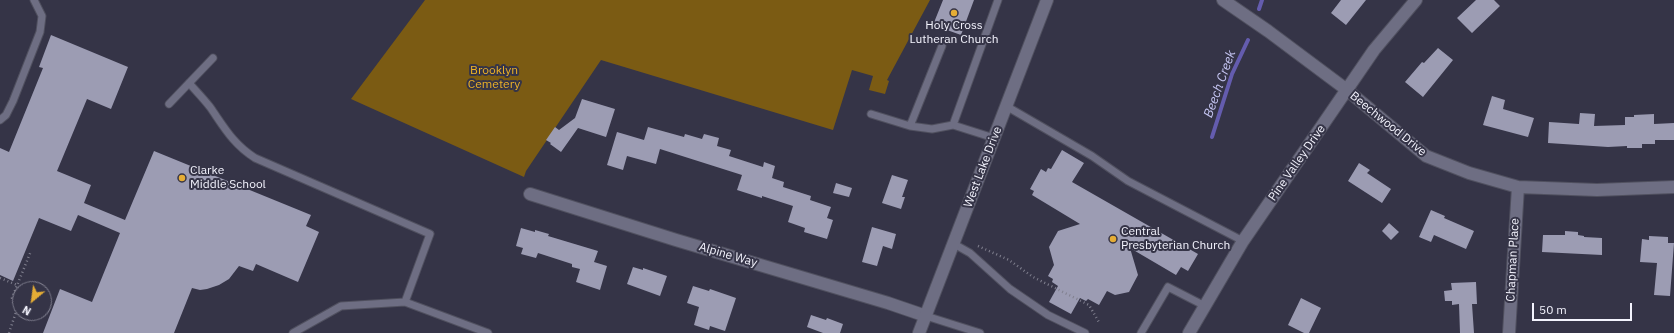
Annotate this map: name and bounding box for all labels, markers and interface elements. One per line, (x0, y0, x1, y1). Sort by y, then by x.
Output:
marker: Holy Cross Lutheran Church (949, 8, 959, 18)
place label: Holy Cross Lutheran Church (909, 19, 999, 47)
water label: Beech Creek (1201, 48, 1239, 120)
park label: Brooklyn Cemetery (468, 64, 520, 92)
street label: Beechwood Drive (1347, 89, 1429, 159)
street label: Pine Valley Drive (1265, 122, 1329, 204)
street label: West Lake Drive (961, 124, 1005, 210)
place label: Clarke Middle School (190, 164, 266, 192)
marker: Clarke Middle School (177, 173, 187, 183)
street label: Chapman Place (1504, 218, 1522, 302)
place label: Central Presbyterian Church (1121, 225, 1230, 253)
marker: Central Presbyterian Church (1108, 234, 1118, 244)
street label: Alpine Way (697, 240, 759, 270)
north arrow (12, 281, 52, 321)
scale bar (1534, 295, 1634, 321)
text: 50 m (1539, 302, 1567, 317)
text: N (20, 303, 34, 319)

